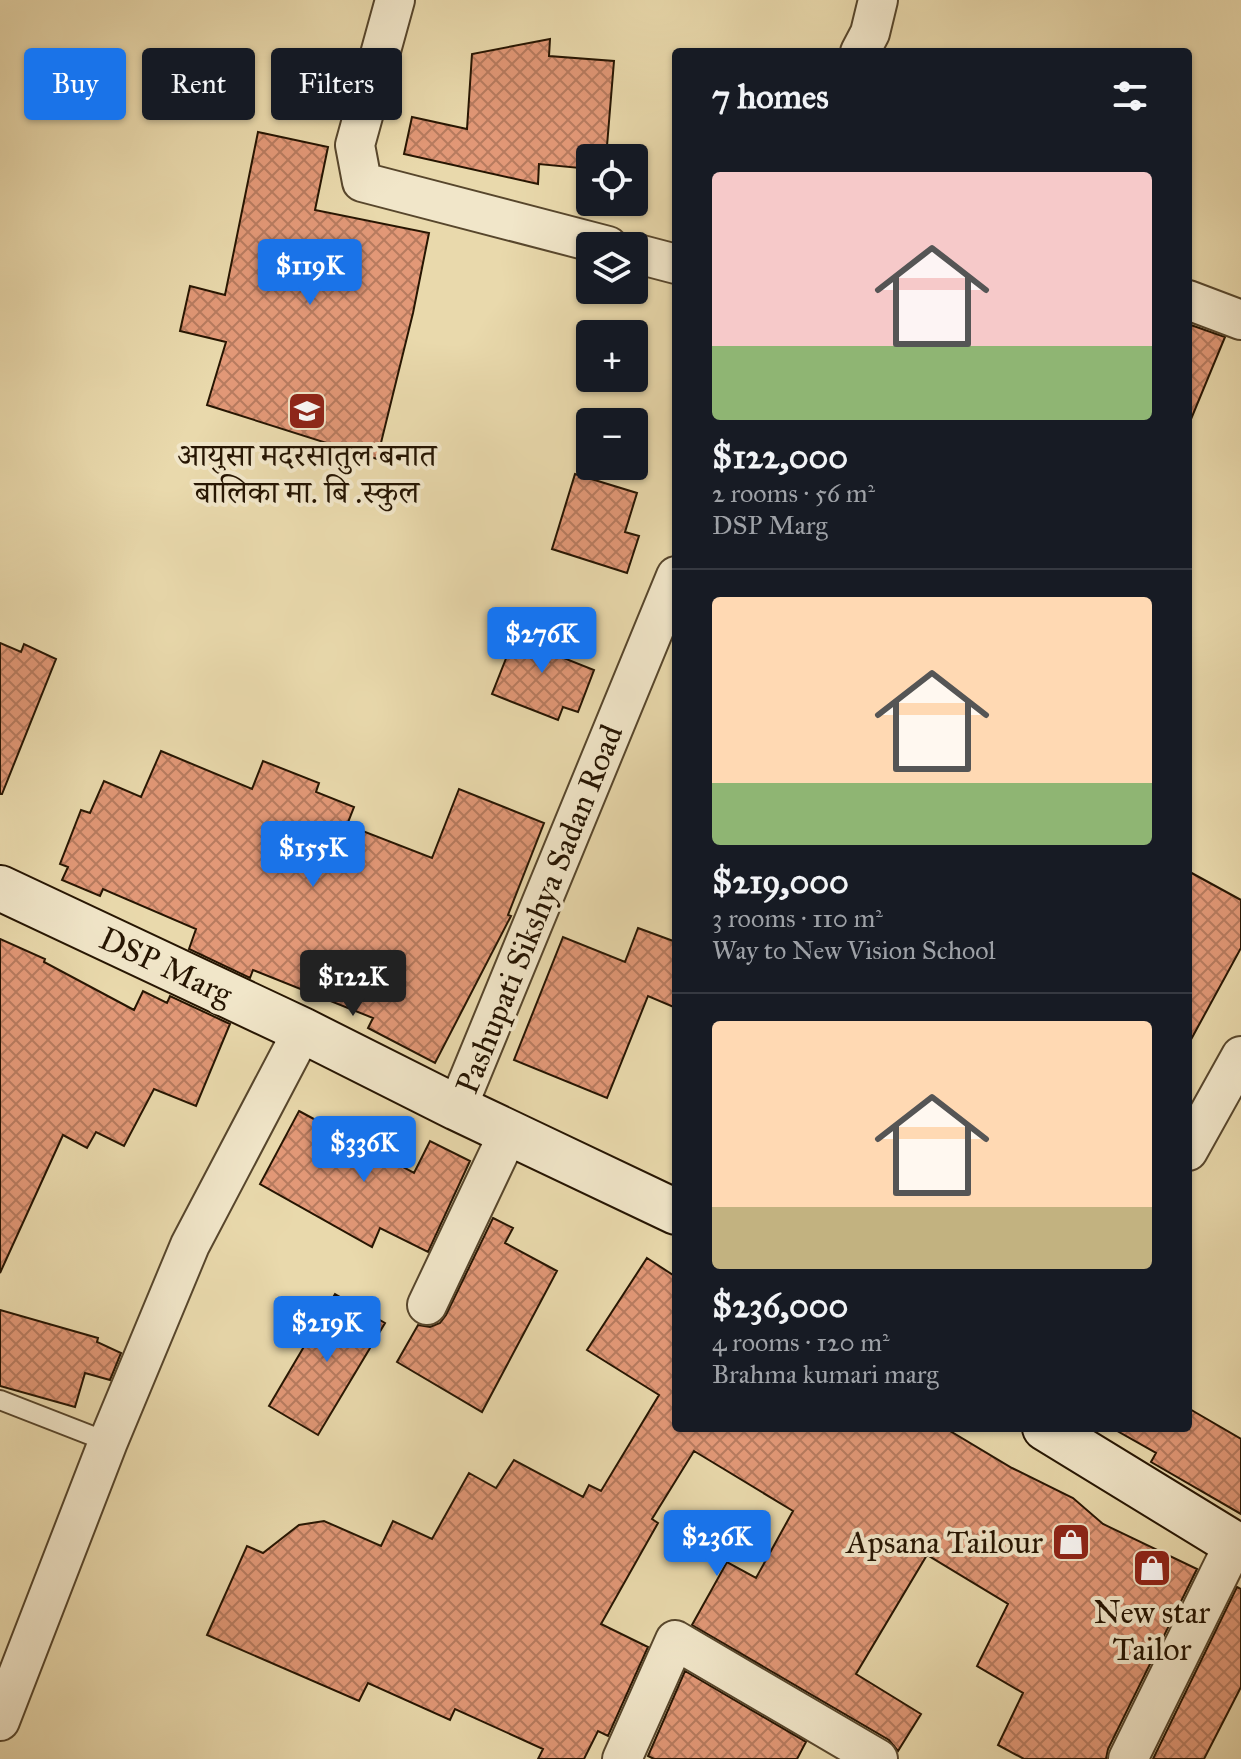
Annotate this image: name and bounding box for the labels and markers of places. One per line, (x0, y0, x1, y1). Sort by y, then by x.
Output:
pin: $119K (254, 239, 366, 307)
school or university icon: आयुसा मदरसातुल बनात बालिका मा. बि .स्कुल (286, 390, 328, 432)
place label: आयुसा मदरसातुल बनात बालिका मा. बि .स्कुल (177, 436, 438, 512)
pin: $276K (486, 607, 598, 675)
pin: $155K (257, 821, 369, 889)
pin: $122K (297, 950, 409, 1018)
pin: $336K (308, 1116, 420, 1184)
pin: $219K (271, 1296, 383, 1364)
pin: $236K (661, 1510, 773, 1578)
shop icon: Apsana Tailour (1050, 1521, 1092, 1563)
place label: Apsana Tailour (844, 1523, 1043, 1562)
shop icon: New star Tailor (1131, 1547, 1173, 1589)
place label: New star Tailor (1094, 1593, 1210, 1669)

